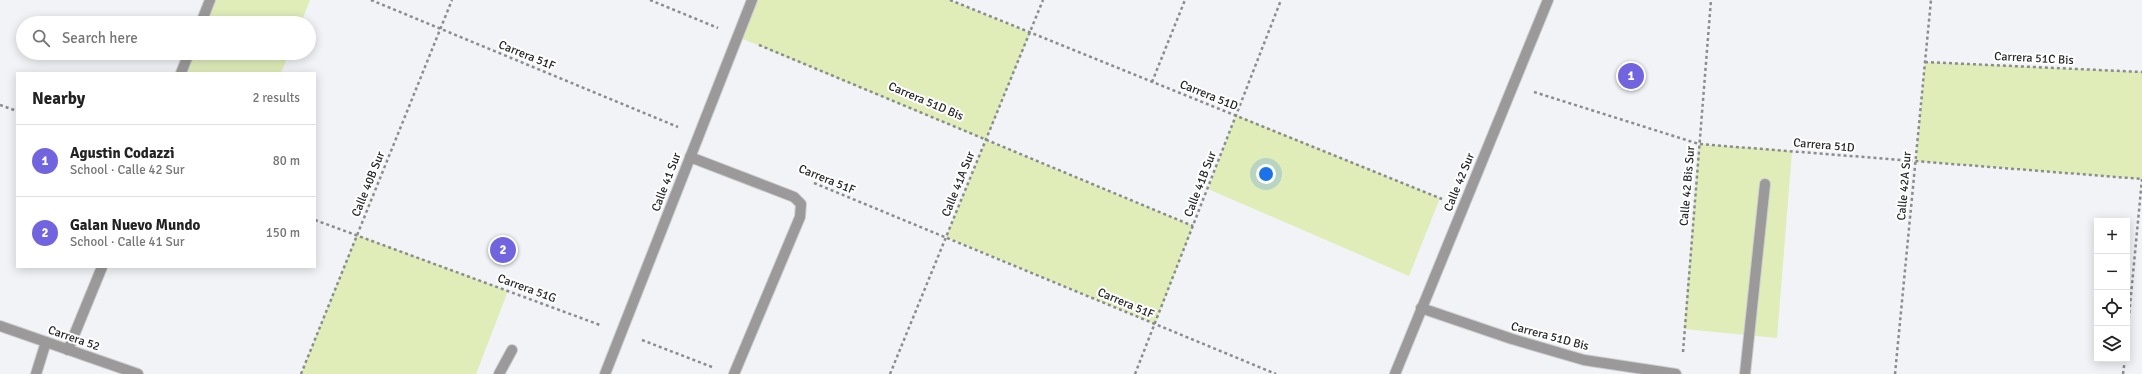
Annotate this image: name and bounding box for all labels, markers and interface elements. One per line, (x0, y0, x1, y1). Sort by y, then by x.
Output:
search box (16, 16, 316, 60)
icon: search (30, 27, 52, 49)
text: Search here (62, 29, 138, 47)
street label: Carrera 51F (496, 37, 558, 74)
street label: Carrera 51C Bis (1994, 49, 2074, 68)
pin: 1 (1618, 61, 1644, 91)
street label: Carrera 51D (1177, 77, 1240, 114)
street label: Carrera 51D Bis (886, 79, 966, 124)
text: Nearby (32, 88, 85, 109)
text: 2 results (252, 90, 300, 106)
street label: Carrera 51D (1793, 135, 1856, 156)
text: Agustin Codazzi (70, 144, 175, 162)
street label: Calle 42 Bis Sur (1677, 145, 1699, 227)
street label: Calle 40B Sur (349, 149, 389, 219)
street label: Calle 41A Sur (939, 149, 979, 219)
street label: Calle 41B Sur (1181, 149, 1220, 219)
street label: Calle 41 Sur (648, 150, 685, 214)
street label: Calle 42 Sur (1441, 150, 1478, 214)
street label: Calle 42A Sur (1894, 150, 1915, 221)
text: 1 (41, 153, 49, 169)
text: 80 m (273, 153, 300, 169)
street label: Carrera 51F (796, 161, 858, 198)
text: School · Calle 42 Sur (70, 162, 185, 178)
your location (1256, 164, 1276, 184)
text: Galan Nuevo Mundo (70, 216, 200, 234)
map controls (2094, 218, 2130, 362)
button: + (2094, 218, 2130, 254)
text: 2 (41, 225, 49, 241)
text: 150 m (266, 225, 300, 241)
text: School · Calle 41 Sur (70, 234, 185, 250)
pin: 2 (490, 235, 516, 265)
button: − (2094, 254, 2130, 290)
street label: Carrera 51G (495, 271, 558, 306)
street label: Carrera 51F (1095, 285, 1156, 322)
button: locate (2094, 290, 2130, 326)
street label: Carrera 51D Bis (1509, 319, 1590, 354)
street label: Carrera 52 (46, 323, 102, 354)
button: layers (2094, 326, 2130, 362)

